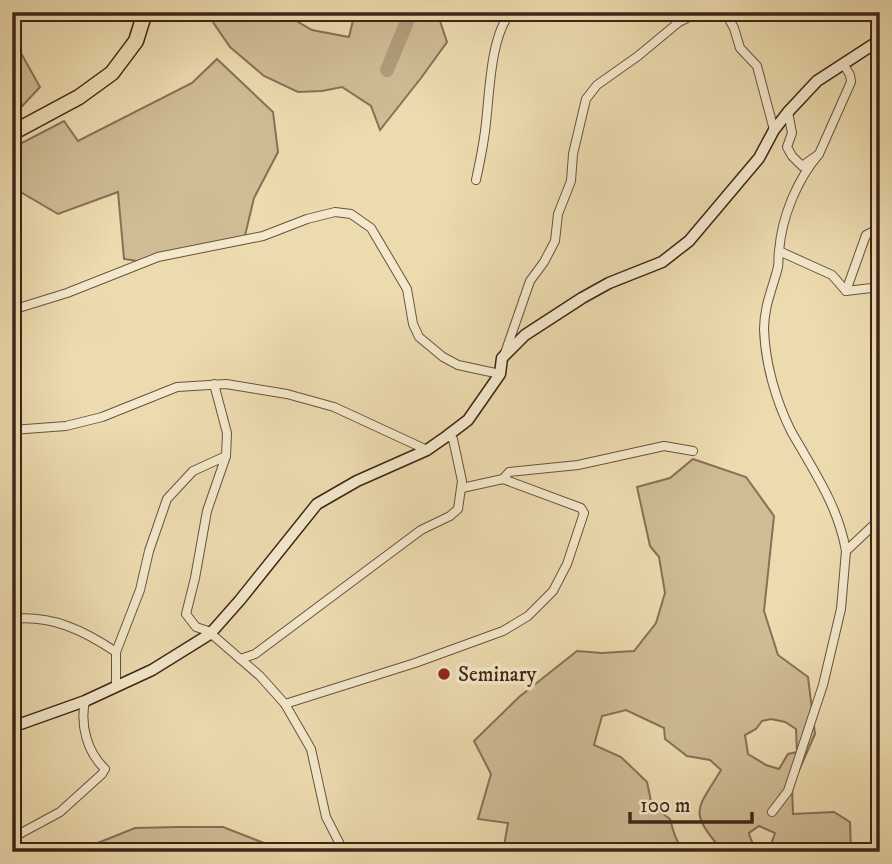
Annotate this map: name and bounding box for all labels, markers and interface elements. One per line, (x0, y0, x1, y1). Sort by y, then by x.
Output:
place label: Seminary (458, 662, 538, 688)
marker: Seminary (436, 666, 452, 682)
scale bar (630, 780, 752, 824)
text: 100 m (640, 793, 691, 819)

